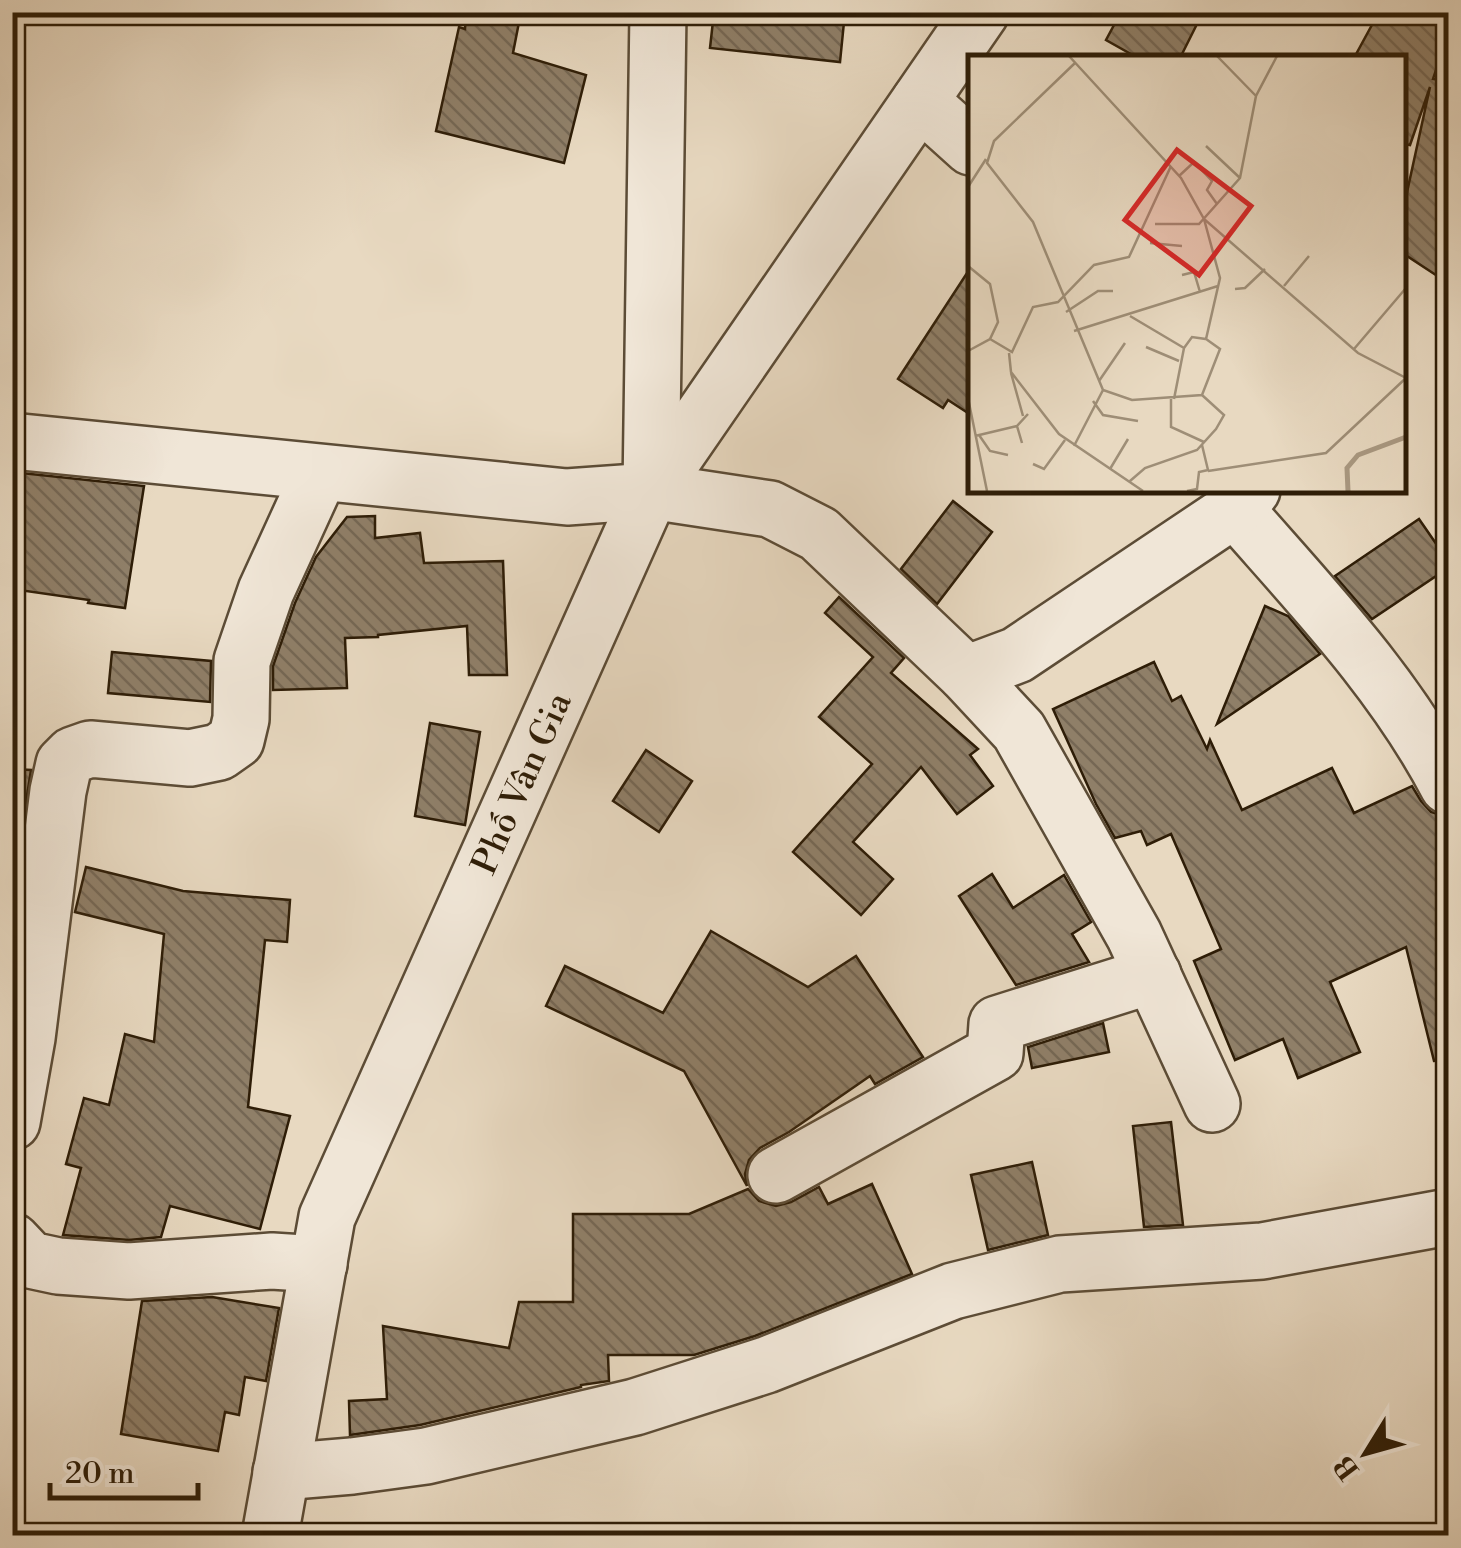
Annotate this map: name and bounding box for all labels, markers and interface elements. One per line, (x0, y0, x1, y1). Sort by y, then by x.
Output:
inset map (968, 55, 1406, 492)
street label: Phố Vân Gia (463, 686, 582, 881)
north arrow (1316, 1403, 1416, 1503)
scale bar (50, 1438, 198, 1500)
text: B (1327, 1448, 1368, 1486)
text: 20 m (65, 1455, 134, 1493)

